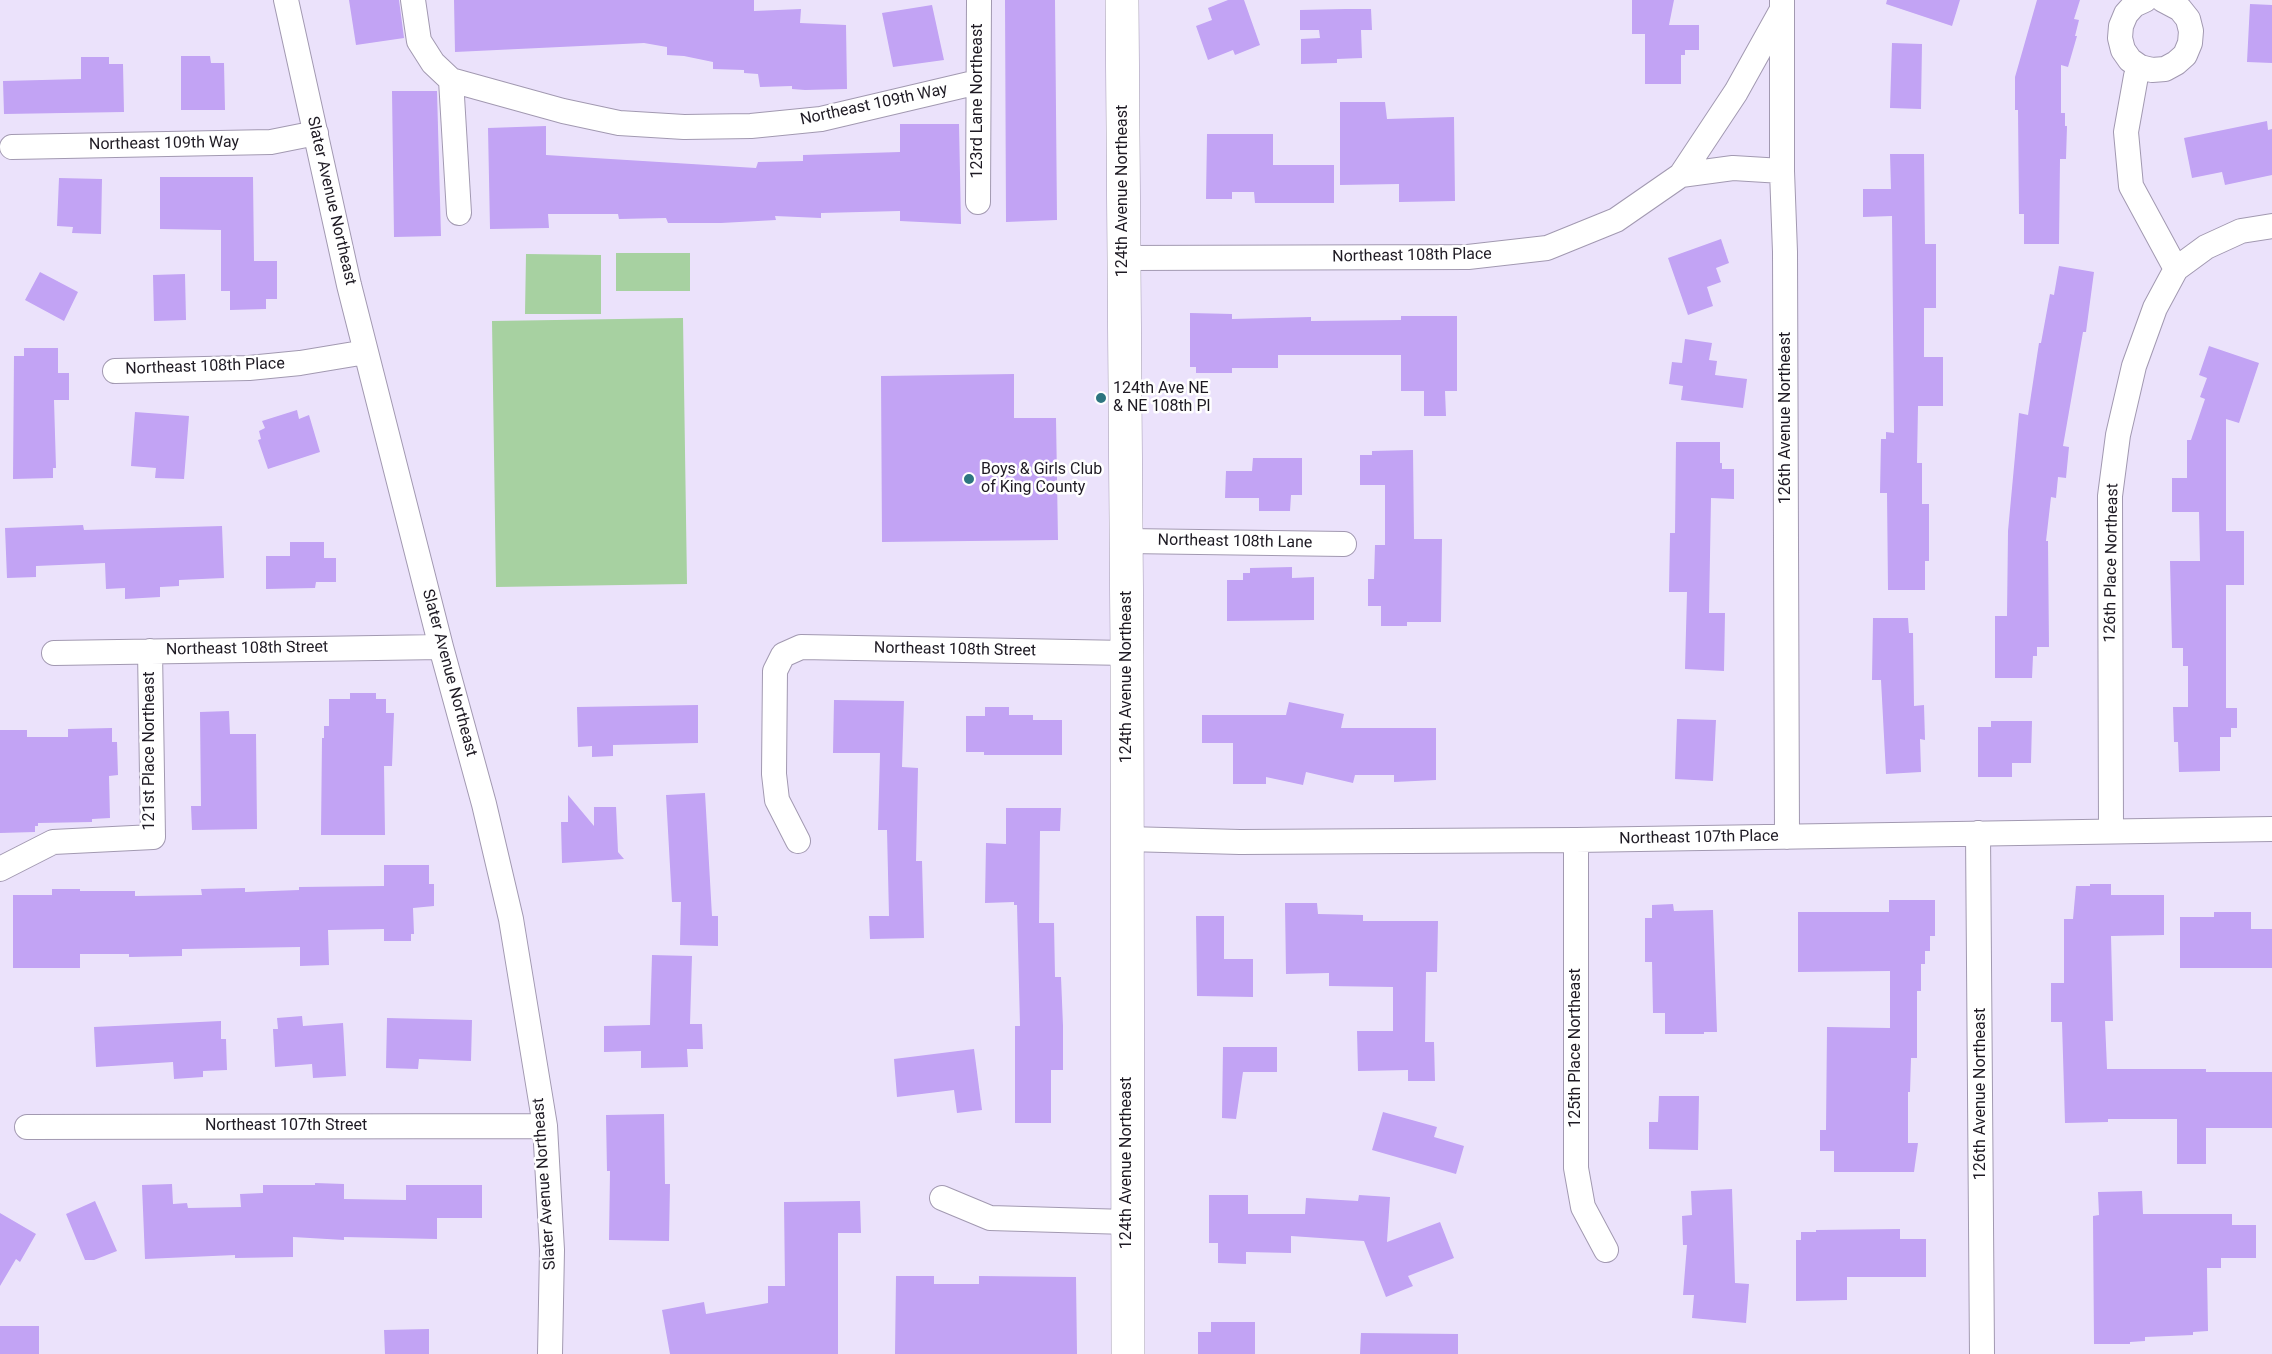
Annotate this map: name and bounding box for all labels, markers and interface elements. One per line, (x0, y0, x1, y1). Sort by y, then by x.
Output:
street label: 123rd Lane Northeast (968, 24, 988, 178)
street label: Northeast 109th Way (799, 80, 949, 130)
street label: 124th Avenue Northeast (1113, 105, 1133, 277)
street label: Slater Avenue Northeast (302, 115, 360, 287)
street label: Northeast 109th Way (89, 133, 239, 155)
street label: Northeast 108th Place (1332, 245, 1492, 267)
street label: 126th Avenue Northeast (1776, 332, 1796, 504)
street label: Northeast 108th Place (125, 355, 285, 379)
place label: 124th Ave NE & NE 108th Pl (1113, 379, 1210, 417)
marker: 124th Ave NE & NE 108th Pl (1094, 391, 1108, 405)
place label: Boys & Girls Club of King County (981, 460, 1102, 498)
marker: Boys & Girls Club of King County (962, 472, 976, 486)
street label: 126th Place Northeast (2101, 483, 2123, 643)
street label: Northeast 108th Lane (1158, 531, 1312, 553)
street label: Slater Avenue Northeast (417, 587, 481, 759)
street label: 124th Avenue Northeast (1117, 591, 1137, 763)
street label: Northeast 108th Street (166, 638, 328, 660)
street label: Northeast 108th Street (874, 639, 1036, 661)
street label: 121st Place Northeast (140, 671, 160, 831)
street label: Northeast 107th Place (1619, 827, 1779, 849)
street label: 125th Place Northeast (1566, 968, 1586, 1128)
street label: 126th Avenue Northeast (1971, 1008, 1991, 1180)
street label: 124th Avenue Northeast (1117, 1077, 1137, 1249)
street label: Slater Avenue Northeast (529, 1097, 561, 1271)
street label: Northeast 107th Street (205, 1116, 367, 1136)

